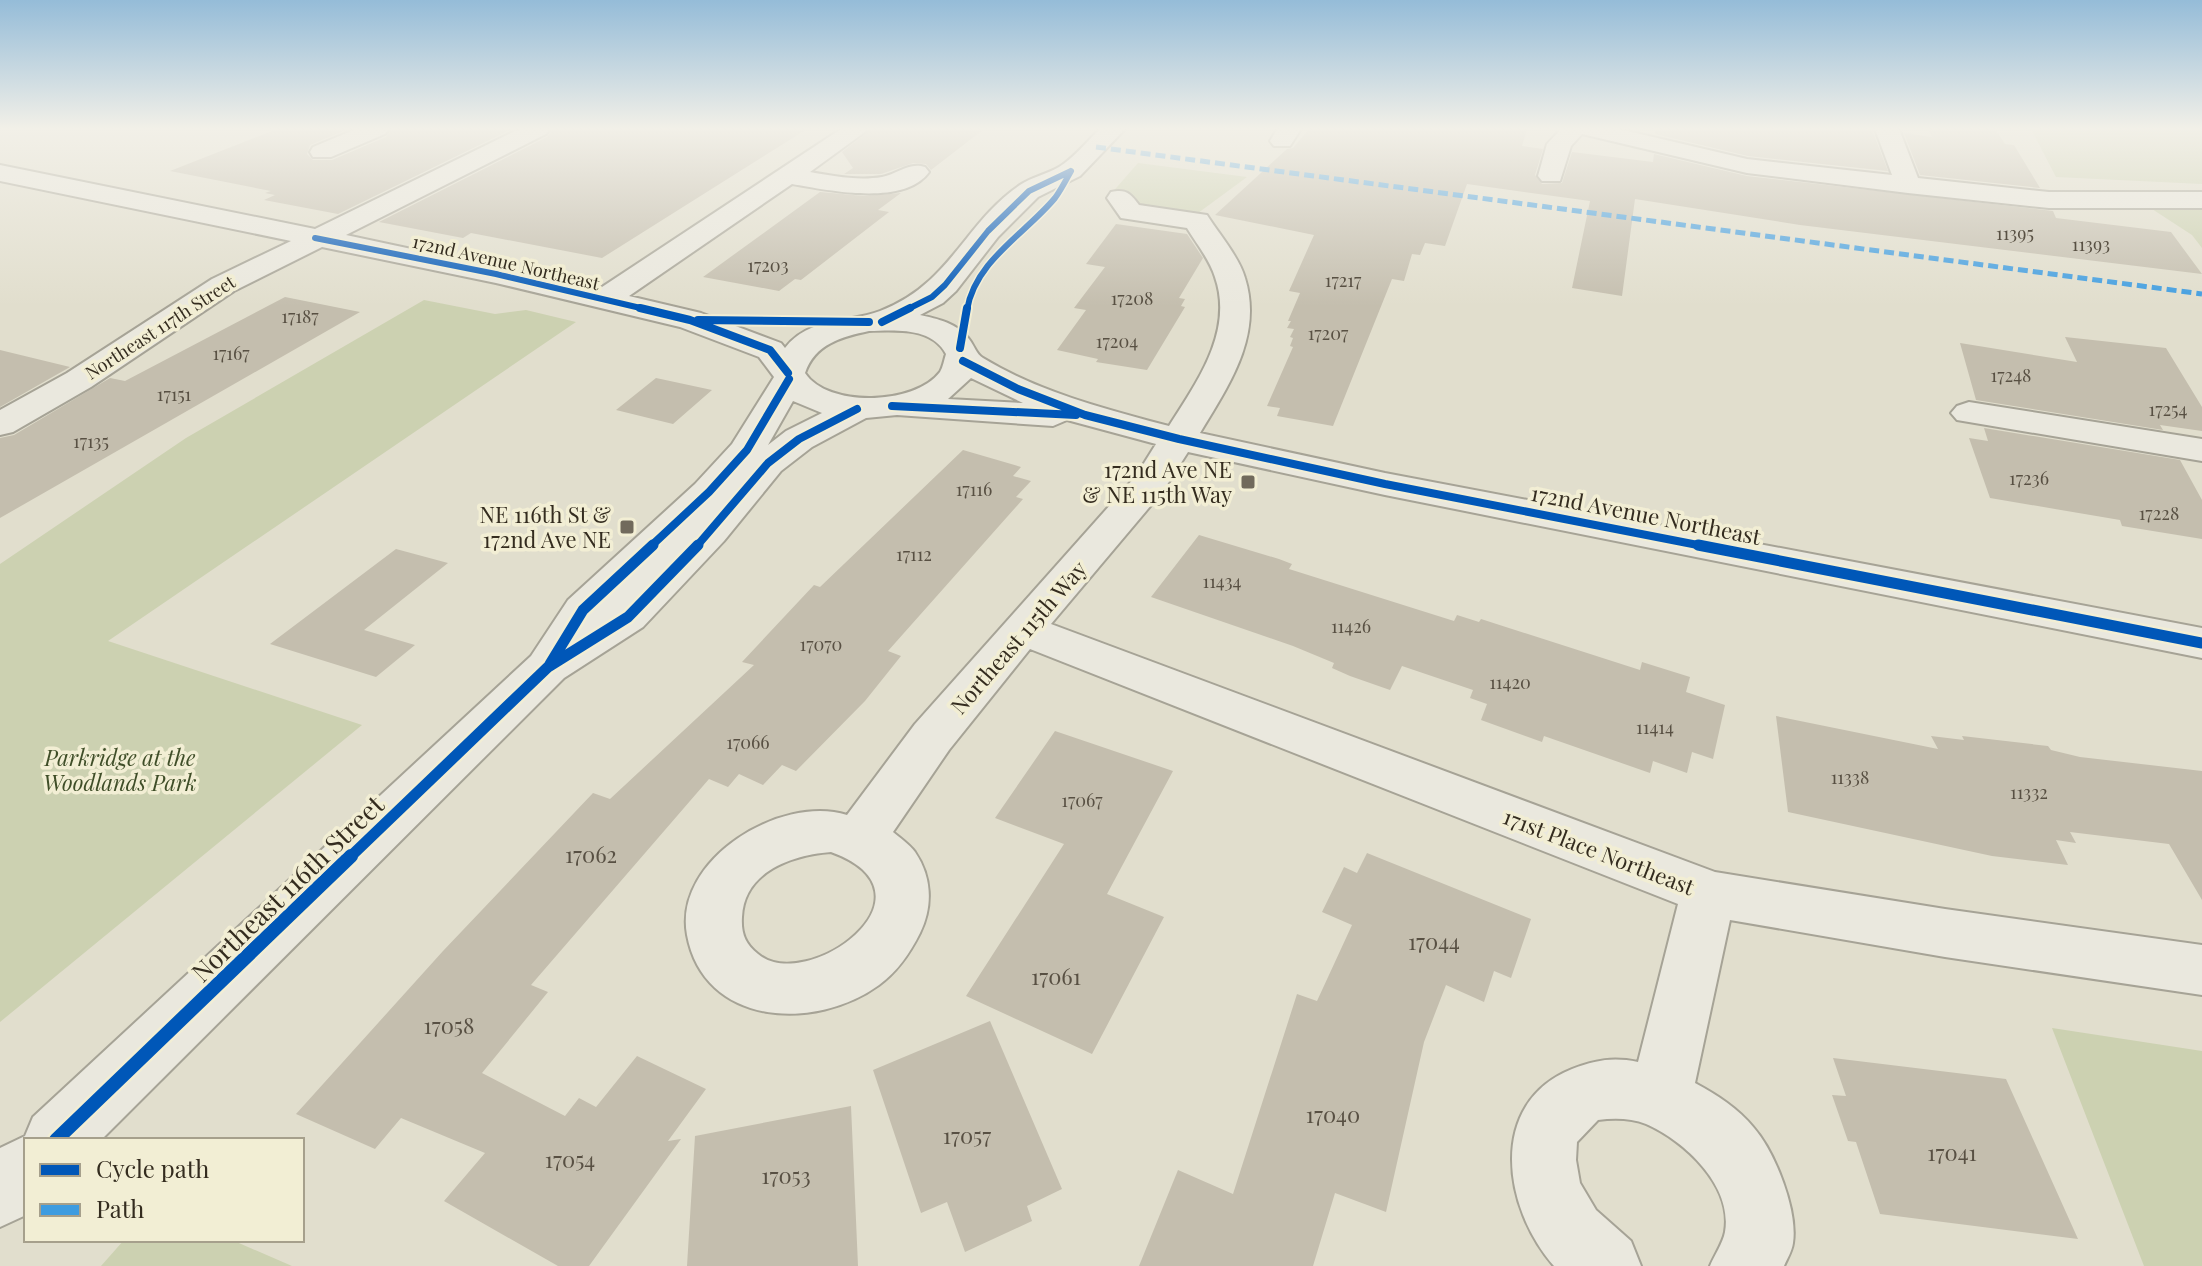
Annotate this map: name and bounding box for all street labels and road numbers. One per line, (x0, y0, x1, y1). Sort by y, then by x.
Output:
street label: 172nd Avenue Northeast (410, 229, 602, 295)
street label: Northeast 117th Street (80, 269, 240, 385)
street label: 172nd Avenue Northeast (1528, 477, 1765, 551)
street label: Northeast 115th Way (943, 554, 1093, 720)
street label: Northeast 116th Street (183, 786, 391, 989)
street label: 171st Place Northeast (1499, 801, 1700, 902)

